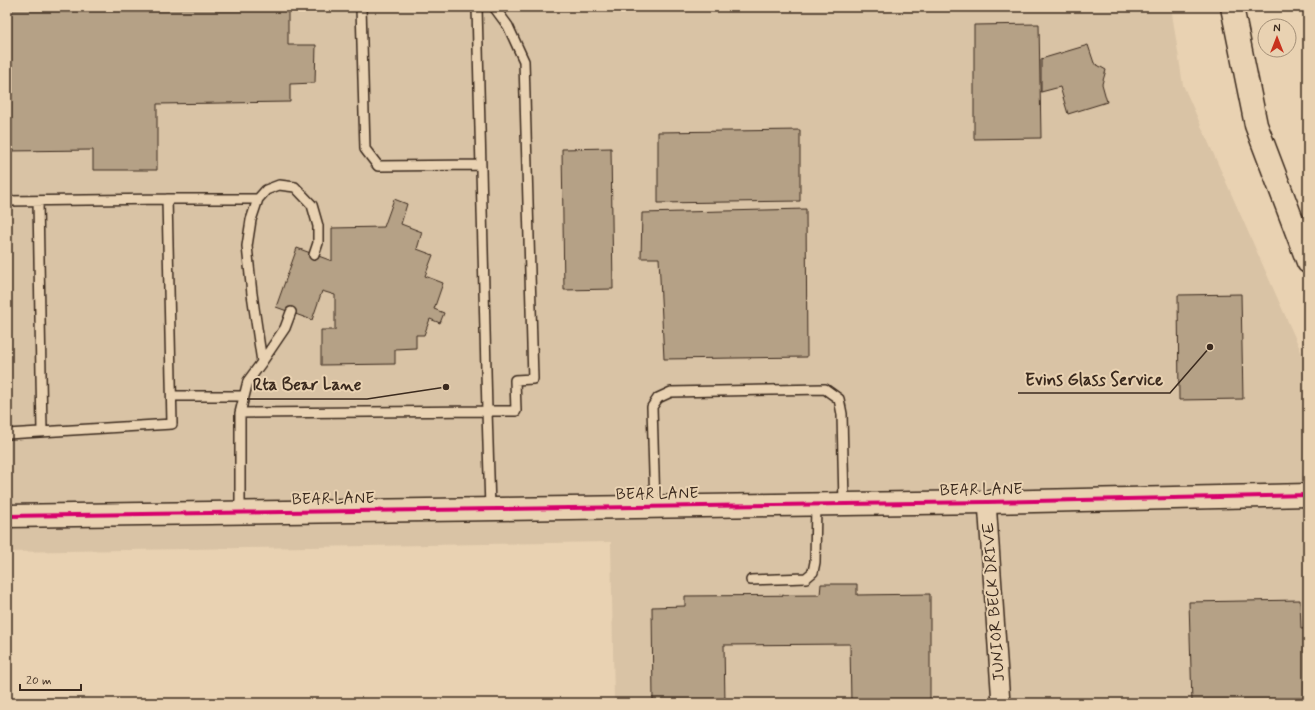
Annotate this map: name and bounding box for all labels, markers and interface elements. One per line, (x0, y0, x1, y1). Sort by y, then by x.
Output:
north arrow (1257, 18, 1297, 58)
text: N (1273, 22, 1281, 36)
callout: Evins Glass Service (1018, 364, 1170, 393)
text: Evins Glass Service (1025, 369, 1163, 391)
callout: Rta Bear Lane (247, 370, 367, 399)
text: Rta Bear Lane (253, 374, 362, 396)
street label: BEAR LANE (939, 479, 1023, 501)
street label: BEAR LANE (615, 483, 699, 505)
street label: BEAR LANE (291, 488, 375, 510)
street label: JUNIOR BECK DRIVE (978, 522, 1010, 682)
scale bar (20, 666, 81, 692)
text: 20 m (26, 673, 52, 689)

